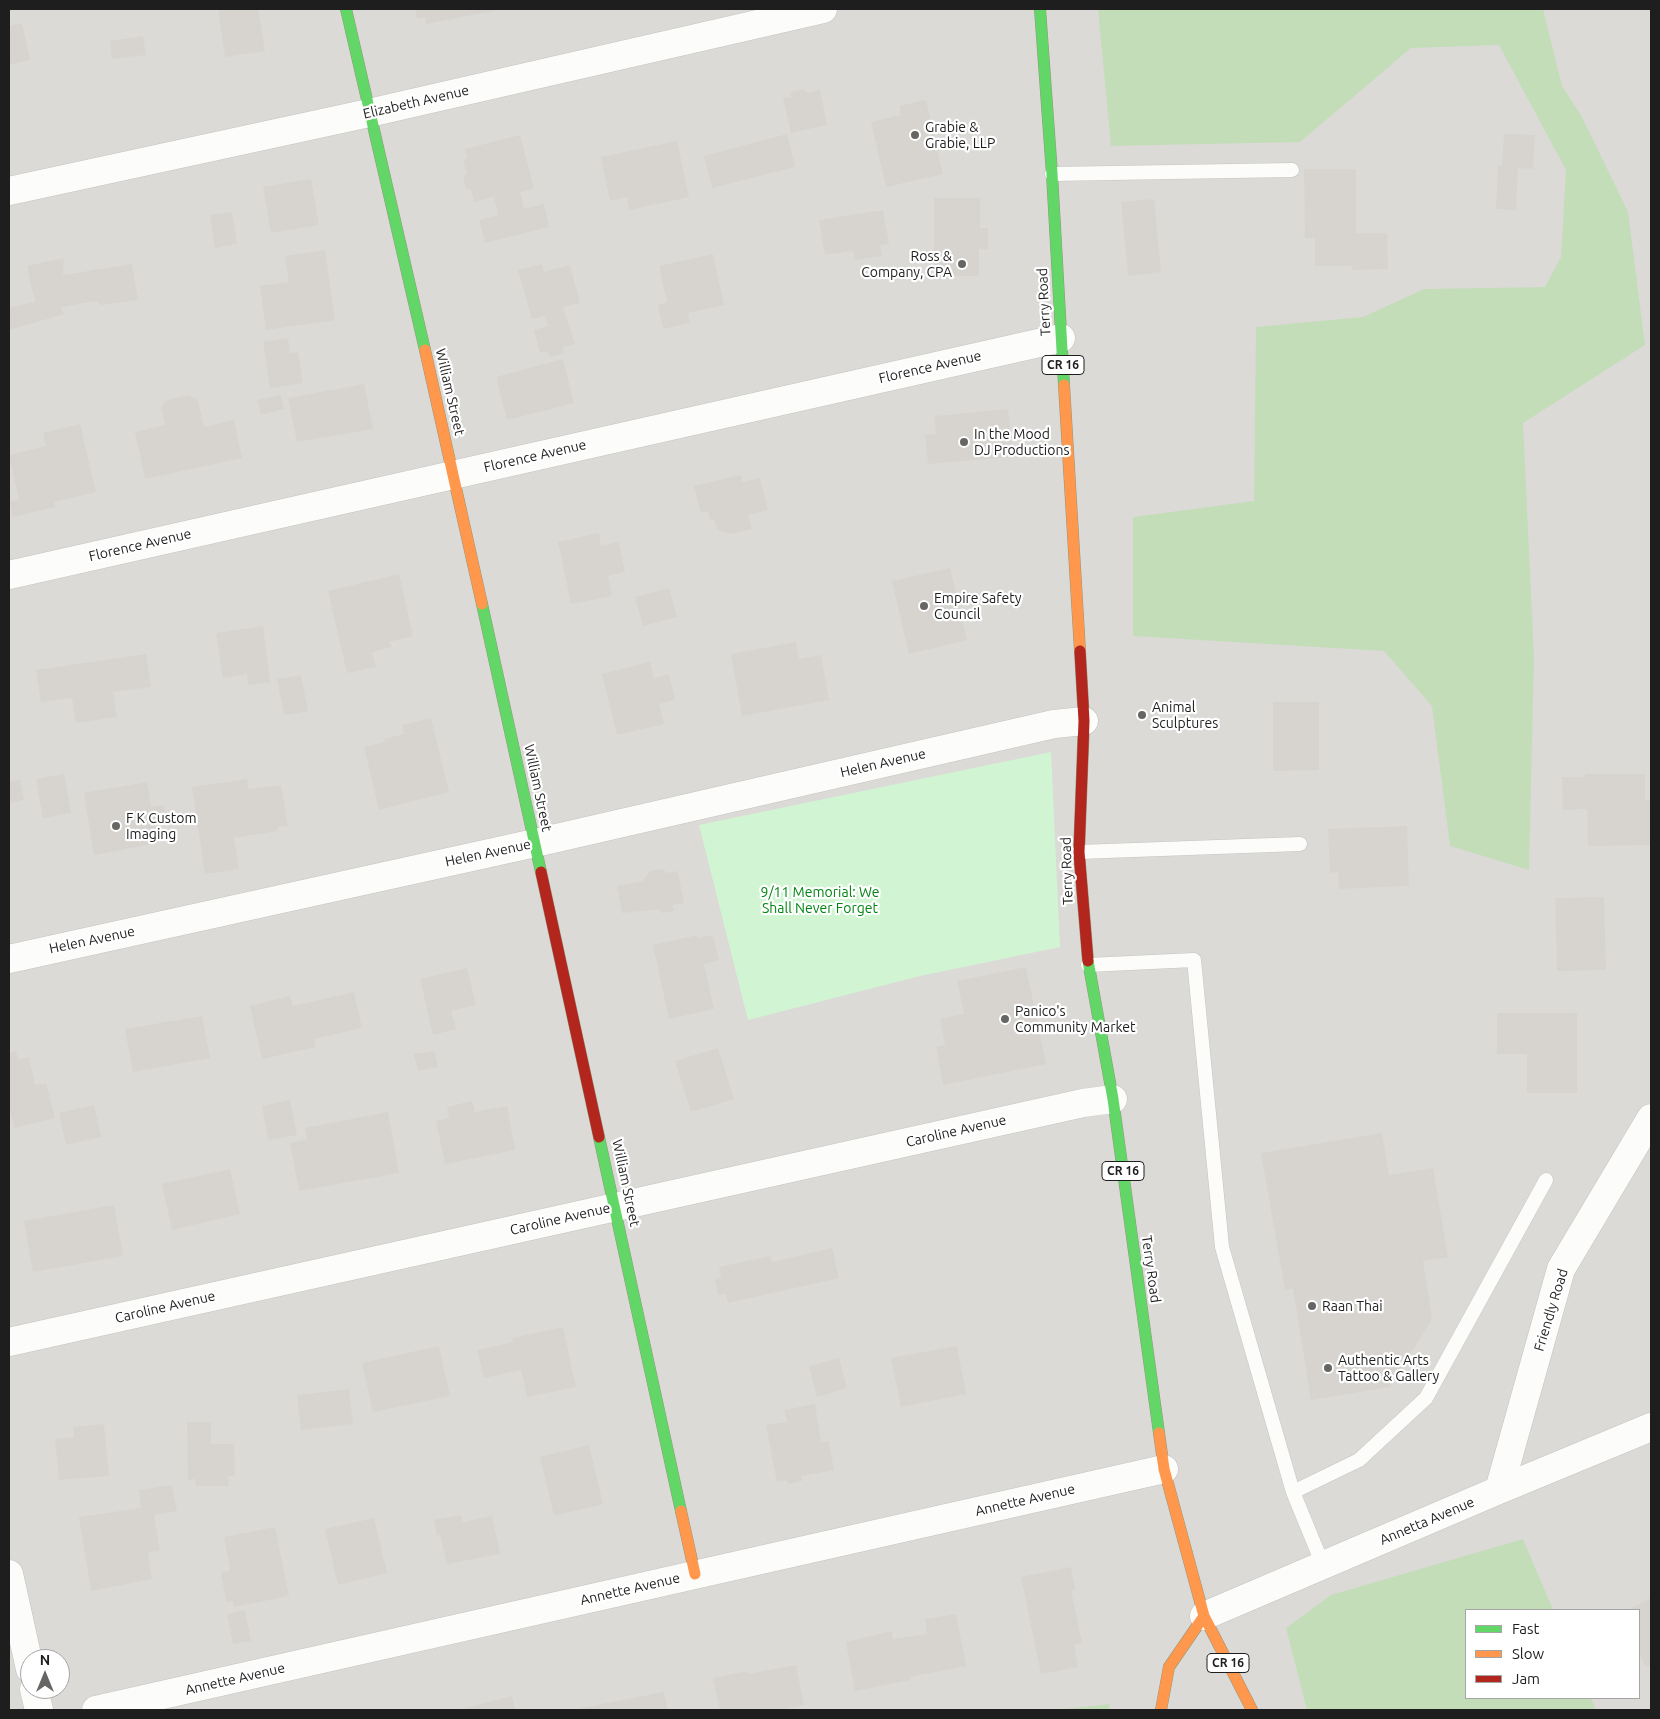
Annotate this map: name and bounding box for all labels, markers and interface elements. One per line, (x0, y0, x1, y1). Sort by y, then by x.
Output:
street label: Elizabeth Avenue (361, 82, 471, 122)
place label: Grabie & Grabie, LLP (925, 119, 995, 152)
marker: Grabie & Grabie, LLP (909, 129, 921, 141)
place label: Ross & Company, CPA (861, 248, 952, 280)
marker: Ross & Company, CPA (956, 258, 968, 270)
street label: Terry Road (1034, 268, 1054, 336)
street label: William Street (432, 347, 468, 437)
street label: Florence Avenue (877, 347, 983, 387)
road number: CR 16 (1042, 356, 1084, 374)
place label: In the Mood DJ Productions (974, 426, 1069, 458)
street label: Florence Avenue (482, 436, 588, 476)
marker: In the Mood DJ Productions (958, 436, 970, 448)
street label: Florence Avenue (87, 525, 193, 565)
place label: Empire Safety Council (934, 590, 1022, 622)
marker: Empire Safety Council (918, 600, 930, 612)
place label: Animal Sculptures (1152, 699, 1218, 732)
marker: Animal Sculptures (1136, 709, 1148, 721)
street label: William Street (521, 743, 555, 833)
street label: Helen Avenue (839, 745, 927, 781)
place label: F K Custom Imaging (126, 810, 197, 842)
marker: F K Custom Imaging (110, 820, 122, 832)
street label: Helen Avenue (444, 836, 532, 870)
street label: Terry Road (1057, 837, 1077, 905)
park label: 9/11 Memorial: We Shall Never Forget (761, 884, 879, 916)
street label: Helen Avenue (48, 923, 136, 957)
place label: Panico's Community Market (1015, 1003, 1136, 1036)
marker: Panico's Community Market (999, 1013, 1011, 1025)
street label: Caroline Avenue (904, 1111, 1008, 1151)
street label: William Street (609, 1138, 643, 1228)
road number: CR 16 (1102, 1162, 1144, 1180)
street label: Caroline Avenue (508, 1199, 612, 1239)
street label: Terry Road (1138, 1234, 1164, 1304)
street label: Friendly Road (1530, 1267, 1572, 1353)
street label: Caroline Avenue (113, 1287, 217, 1327)
place label: Raan Thai (1322, 1298, 1383, 1314)
marker: Raan Thai (1306, 1300, 1318, 1312)
place label: Authentic Arts Tattoo & Gallery (1338, 1352, 1439, 1384)
marker: Authentic Arts Tattoo & Gallery (1322, 1362, 1334, 1374)
street label: Annette Avenue (973, 1480, 1077, 1520)
street label: Annetta Avenue (1377, 1493, 1477, 1549)
street label: Annette Avenue (578, 1569, 682, 1609)
legend (1465, 1609, 1640, 1699)
text: Fast (1512, 1620, 1539, 1637)
text: Slow (1512, 1645, 1544, 1662)
north arrow (20, 1649, 70, 1699)
text: N (40, 1652, 50, 1668)
road number: CR 16 (1207, 1654, 1249, 1672)
street label: Annette Avenue (183, 1659, 287, 1699)
text: Jam (1512, 1670, 1540, 1687)

